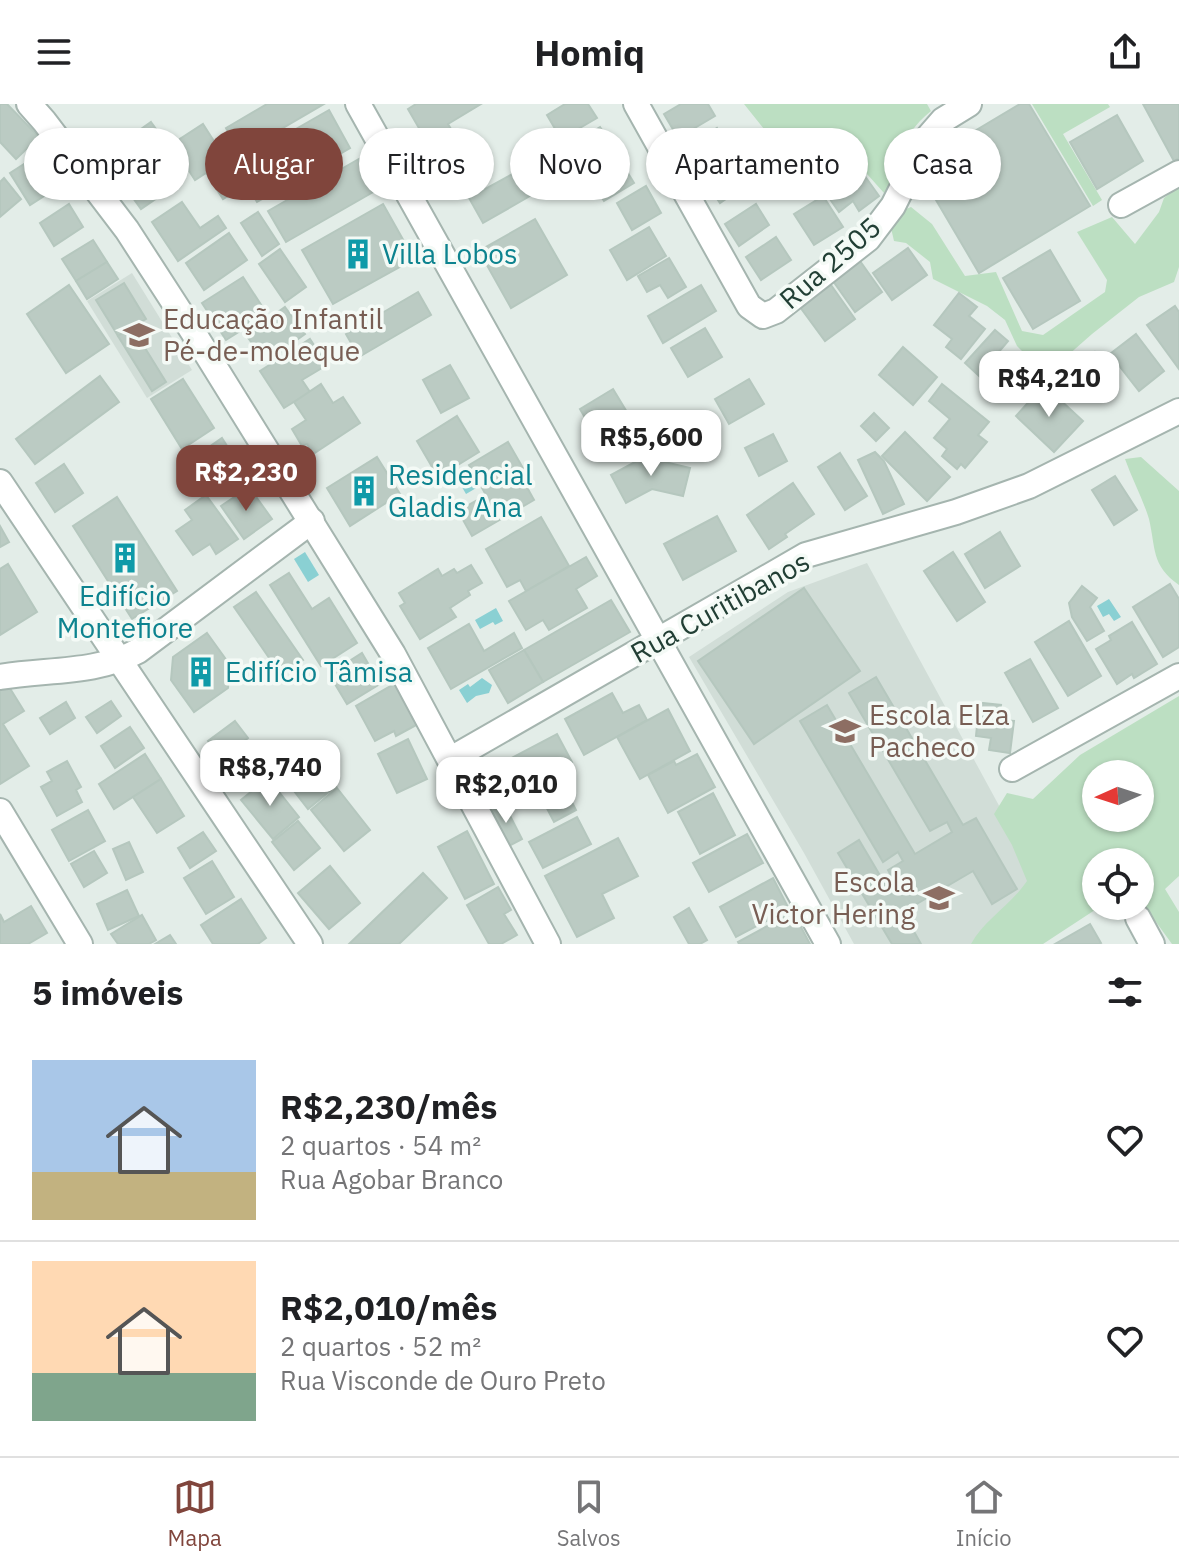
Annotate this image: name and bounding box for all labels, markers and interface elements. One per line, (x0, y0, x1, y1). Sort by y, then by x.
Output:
text: Homiq (534, 29, 645, 76)
icon: menu (32, 30, 76, 74)
icon: share (1103, 30, 1147, 74)
chip: Comprar (24, 128, 189, 200)
chip: Alugar (205, 128, 343, 200)
chip: Filtros (359, 128, 494, 200)
chip: Novo (510, 128, 630, 200)
chip: Apartamento (646, 128, 868, 200)
chip: Casa (884, 128, 1001, 200)
street label: Rua 2505 (771, 208, 888, 317)
place label: Villa Lobos (382, 235, 518, 272)
building icon: Villa Lobos (341, 237, 375, 271)
place label: Educação Infantil Pé-de-moleque (163, 300, 383, 369)
school or university icon: Educação Infantil Pé-de-moleque (122, 318, 156, 352)
pin: R$4,210 (975, 351, 1123, 419)
text: R$4,210 (997, 360, 1101, 394)
pin: R$5,600 (577, 410, 725, 478)
text: R$5,600 (599, 419, 703, 453)
pin: R$2,230 (172, 445, 320, 513)
text: R$2,230 (194, 454, 298, 488)
place label: Residencial Gladis Ana (388, 456, 533, 525)
building icon: Residencial Gladis Ana (347, 474, 381, 508)
building icon: Edifício Montefiore (108, 541, 142, 575)
street label: Rua Curitibanos (624, 542, 816, 671)
place label: Edifício Montefiore (57, 577, 193, 646)
place label: Edifício Tâmisa (225, 653, 413, 690)
building icon: Edifício Tâmisa (184, 655, 218, 689)
place label: Escola Elza Pacheco (869, 696, 1010, 765)
school or university icon: Escola Elza Pacheco (828, 714, 862, 748)
pin: R$8,740 (196, 740, 344, 808)
text: R$8,740 (218, 749, 322, 783)
pin: R$2,010 (432, 757, 580, 825)
north arrow (1082, 760, 1154, 832)
map controls (1082, 760, 1154, 920)
text: R$2,010 (454, 766, 558, 800)
button: locate (1082, 848, 1154, 920)
place label: Escola Victor Hering (751, 863, 915, 932)
school or university icon: Escola Victor Hering (922, 881, 956, 915)
text: 5 imóveis (32, 970, 183, 1014)
icon: filters (1103, 970, 1147, 1014)
text: R$2,230/mês (280, 1084, 497, 1128)
icon: home (96, 1092, 192, 1188)
icon: heart (1103, 1118, 1147, 1162)
text: 2 quartos · 54 m² (280, 1128, 481, 1162)
text: Rua Agobar Branco (280, 1162, 503, 1196)
text: R$2,010/mês (280, 1285, 497, 1329)
icon: home (96, 1293, 192, 1389)
icon: heart (1103, 1319, 1147, 1363)
text: 2 quartos · 52 m² (280, 1329, 481, 1363)
text: Rua Visconde de Ouro Preto (280, 1363, 606, 1397)
tab: Mapa (168, 1475, 222, 1552)
tab: Salvos (557, 1475, 621, 1552)
tab: Início (956, 1475, 1011, 1552)

